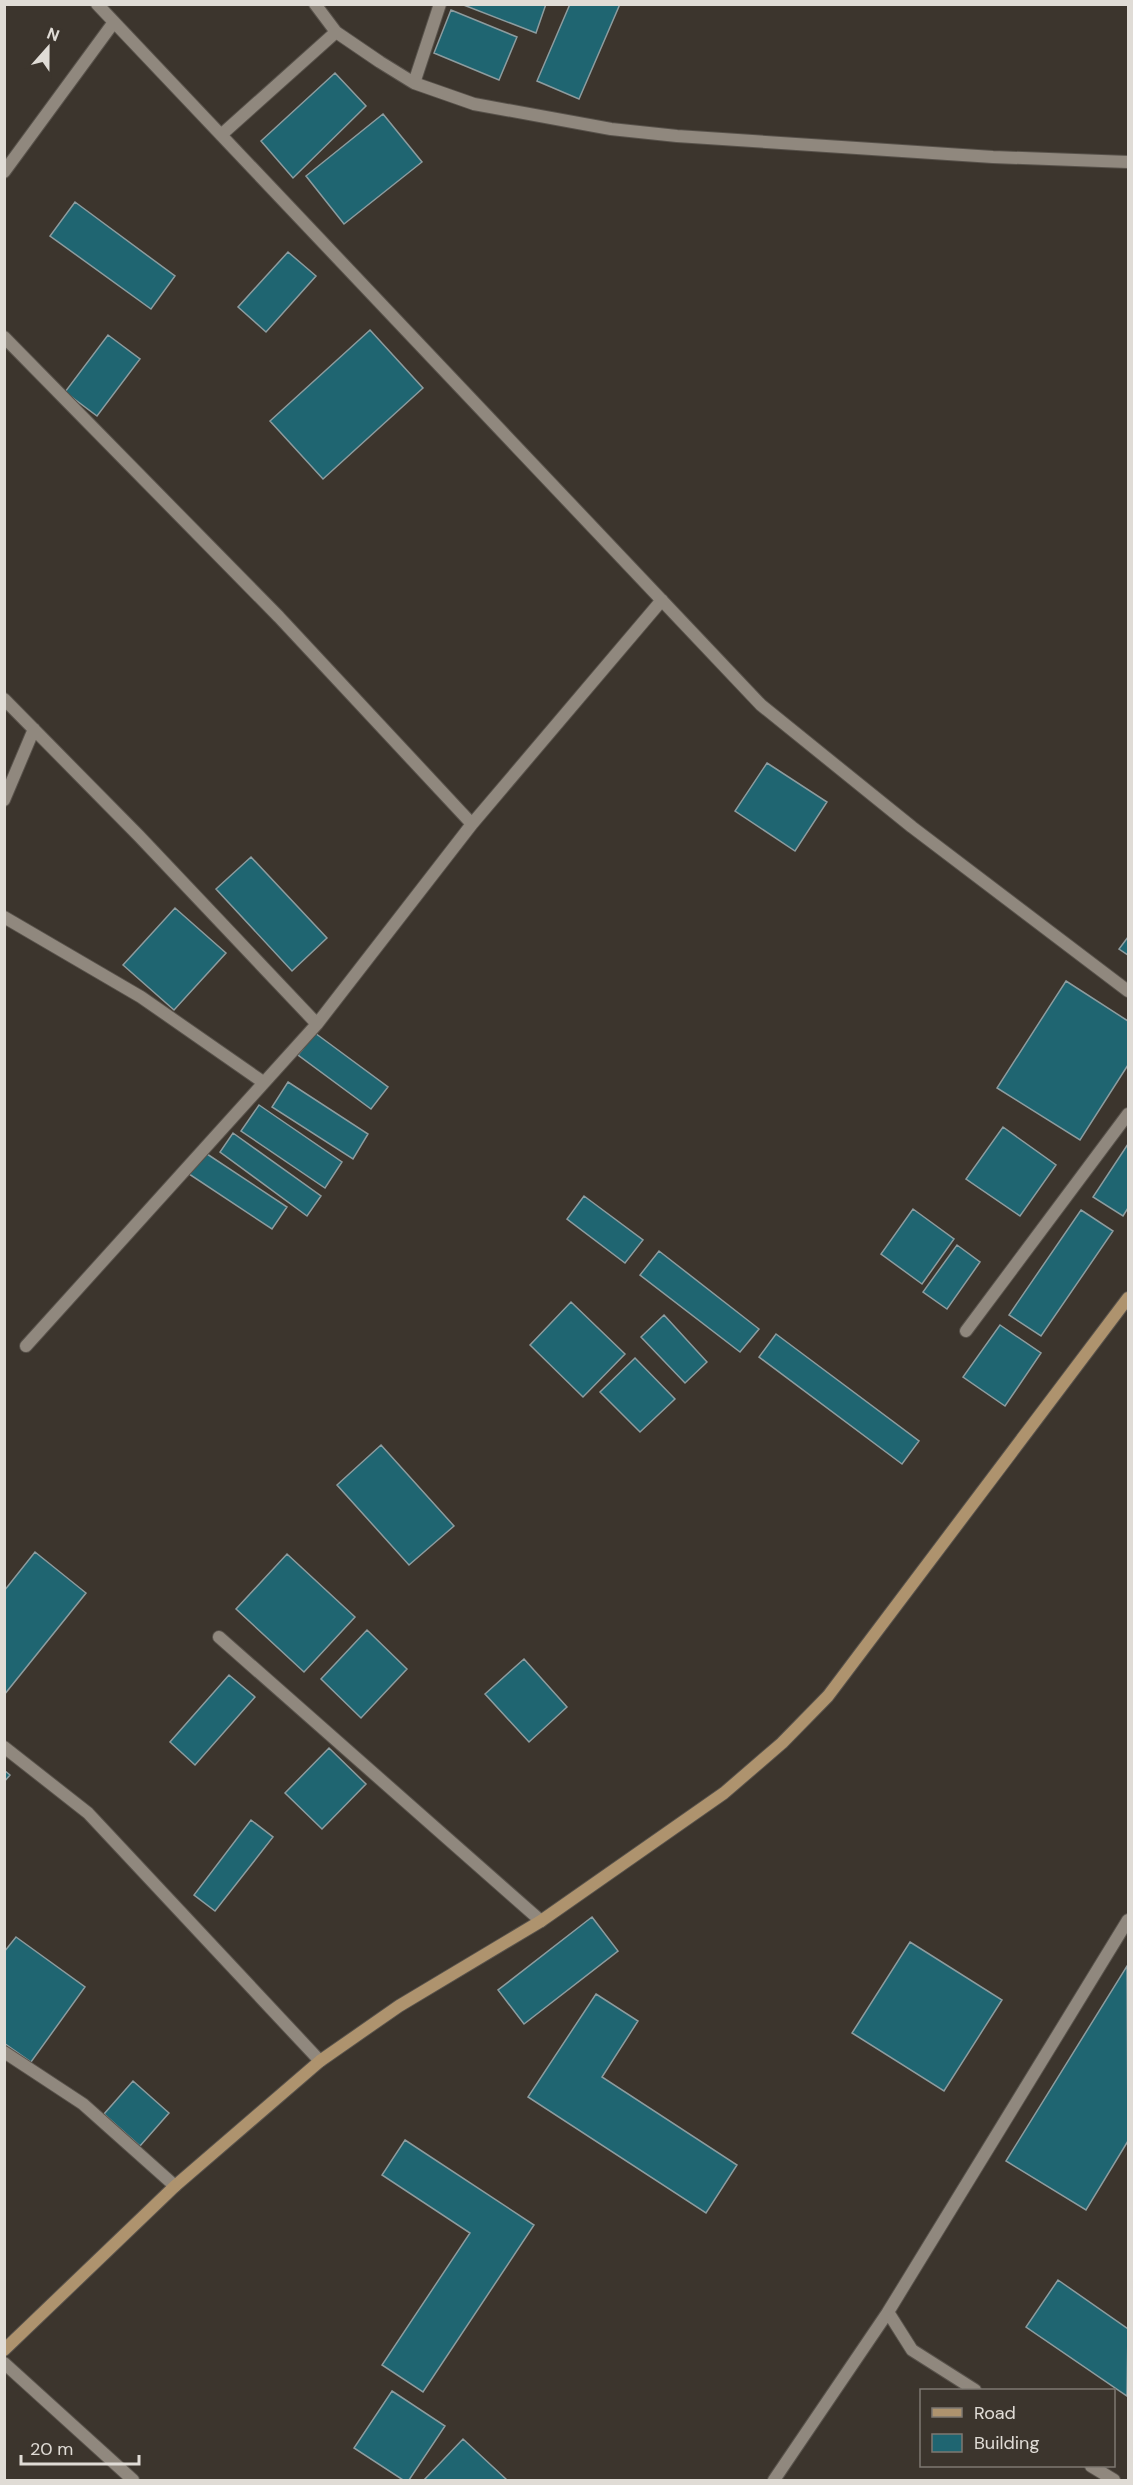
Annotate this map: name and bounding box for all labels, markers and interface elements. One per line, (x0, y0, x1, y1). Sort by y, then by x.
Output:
north arrow (18, 18, 78, 78)
text: N (44, 23, 62, 46)
legend (920, 2389, 1115, 2467)
text: Road (974, 2401, 1016, 2425)
scale bar (21, 2428, 140, 2466)
text: Building (974, 2431, 1039, 2455)
text: 20 m (30, 2437, 73, 2461)

